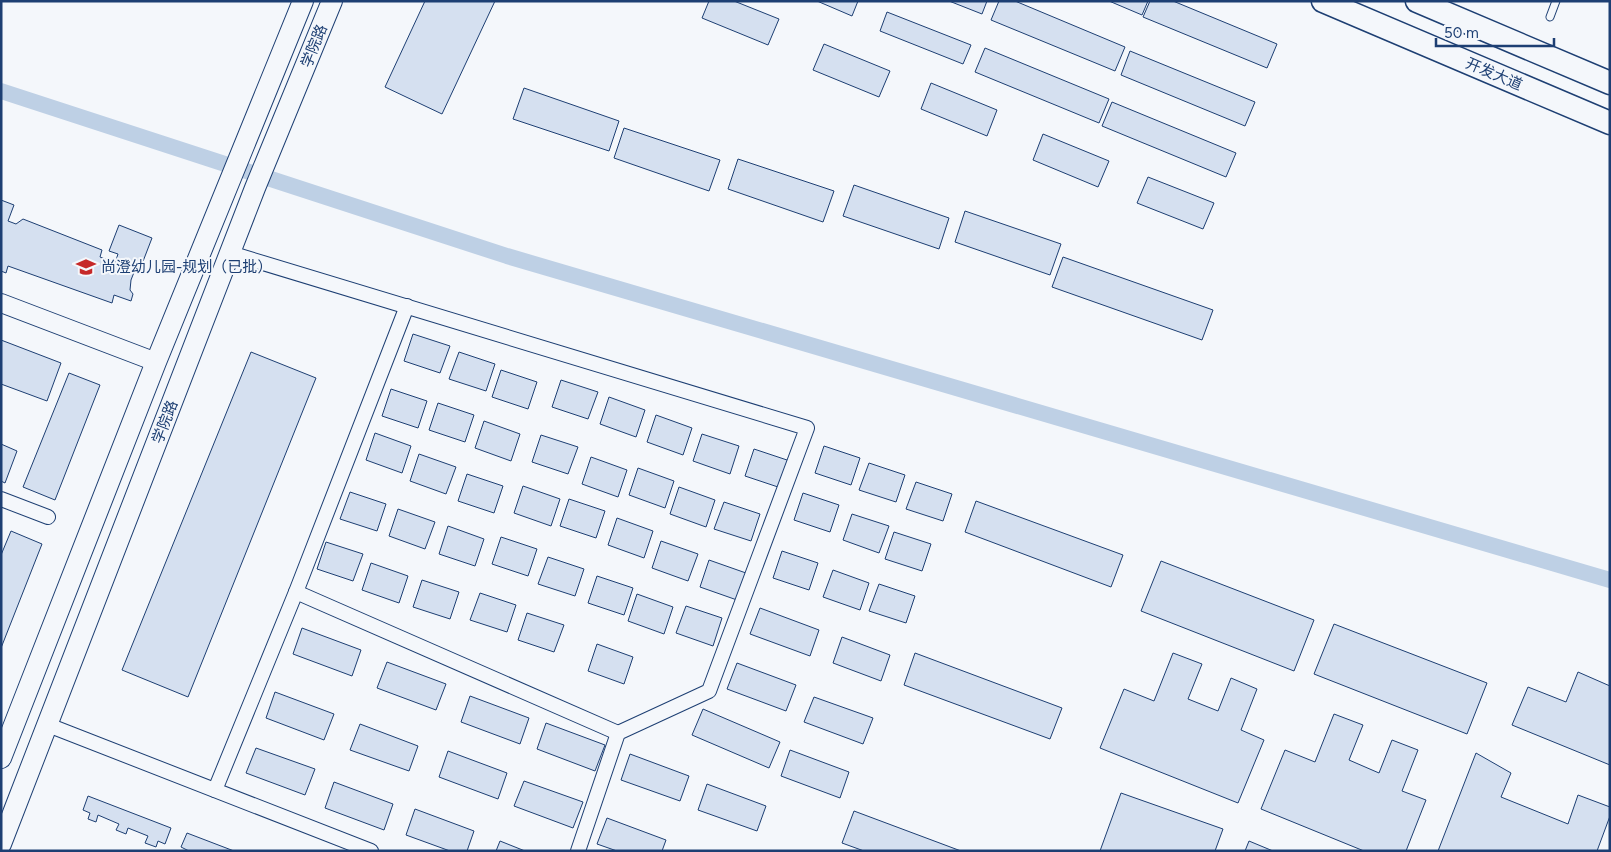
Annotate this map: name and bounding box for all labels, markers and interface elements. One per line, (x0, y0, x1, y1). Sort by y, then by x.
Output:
scale bar (1436, 15, 1554, 47)
street label: 学院路 (297, 22, 331, 70)
text: 50 m (1444, 24, 1479, 42)
street label: 开发大道 (1463, 54, 1525, 94)
school or university icon: 尚澄幼儿园-规划（已批） (75, 256, 97, 278)
place label: 尚澄幼儿园-规划（已批） (101, 258, 272, 276)
street label: 学院路 (149, 398, 181, 446)

